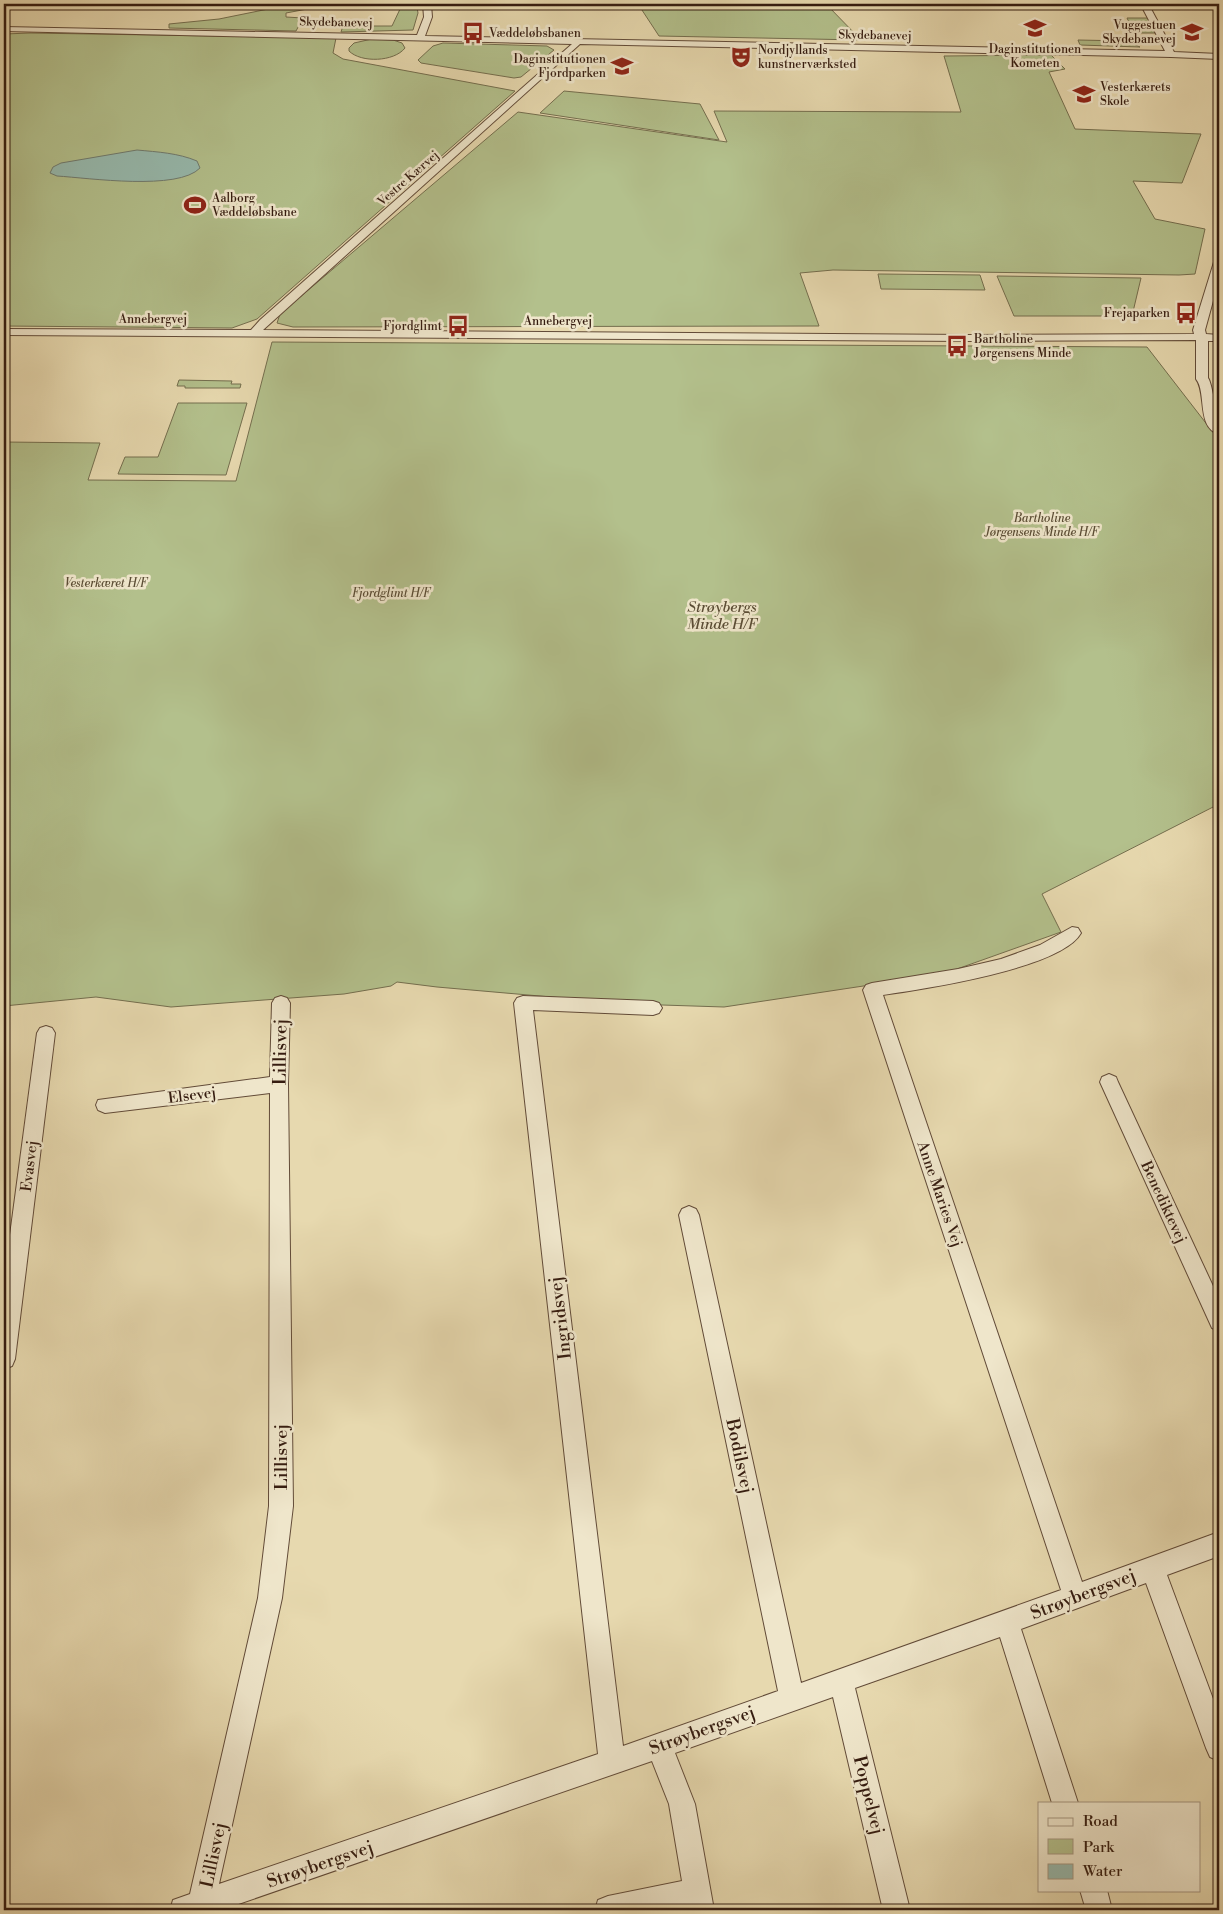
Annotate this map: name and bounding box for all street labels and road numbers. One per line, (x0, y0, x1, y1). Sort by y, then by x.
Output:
street label: Skydebanevej (299, 14, 373, 31)
street label: Skydebanevej (838, 27, 912, 44)
street label: Vestre Kærvej (374, 148, 442, 210)
street label: Annebergvej (118, 312, 187, 327)
street label: Annebergvej (523, 314, 592, 329)
street label: Lillisvej (268, 1019, 293, 1085)
street label: Elsevej (167, 1083, 217, 1108)
street label: Anne Maries Vej (912, 1138, 967, 1250)
street label: Evasvej (17, 1139, 42, 1193)
street label: Benediktevej (1136, 1157, 1191, 1246)
street label: Ingridsvej (544, 1275, 577, 1361)
street label: Bodilsvej (720, 1415, 759, 1496)
street label: Lillisvej (270, 1424, 293, 1490)
street label: Strøybergsvej (1027, 1564, 1139, 1625)
street label: Strøybergsvej (646, 1701, 758, 1760)
street label: Poppelvej (848, 1753, 889, 1837)
street label: Lillisvej (195, 1820, 232, 1890)
street label: Strøybergsvej (264, 1835, 377, 1893)

